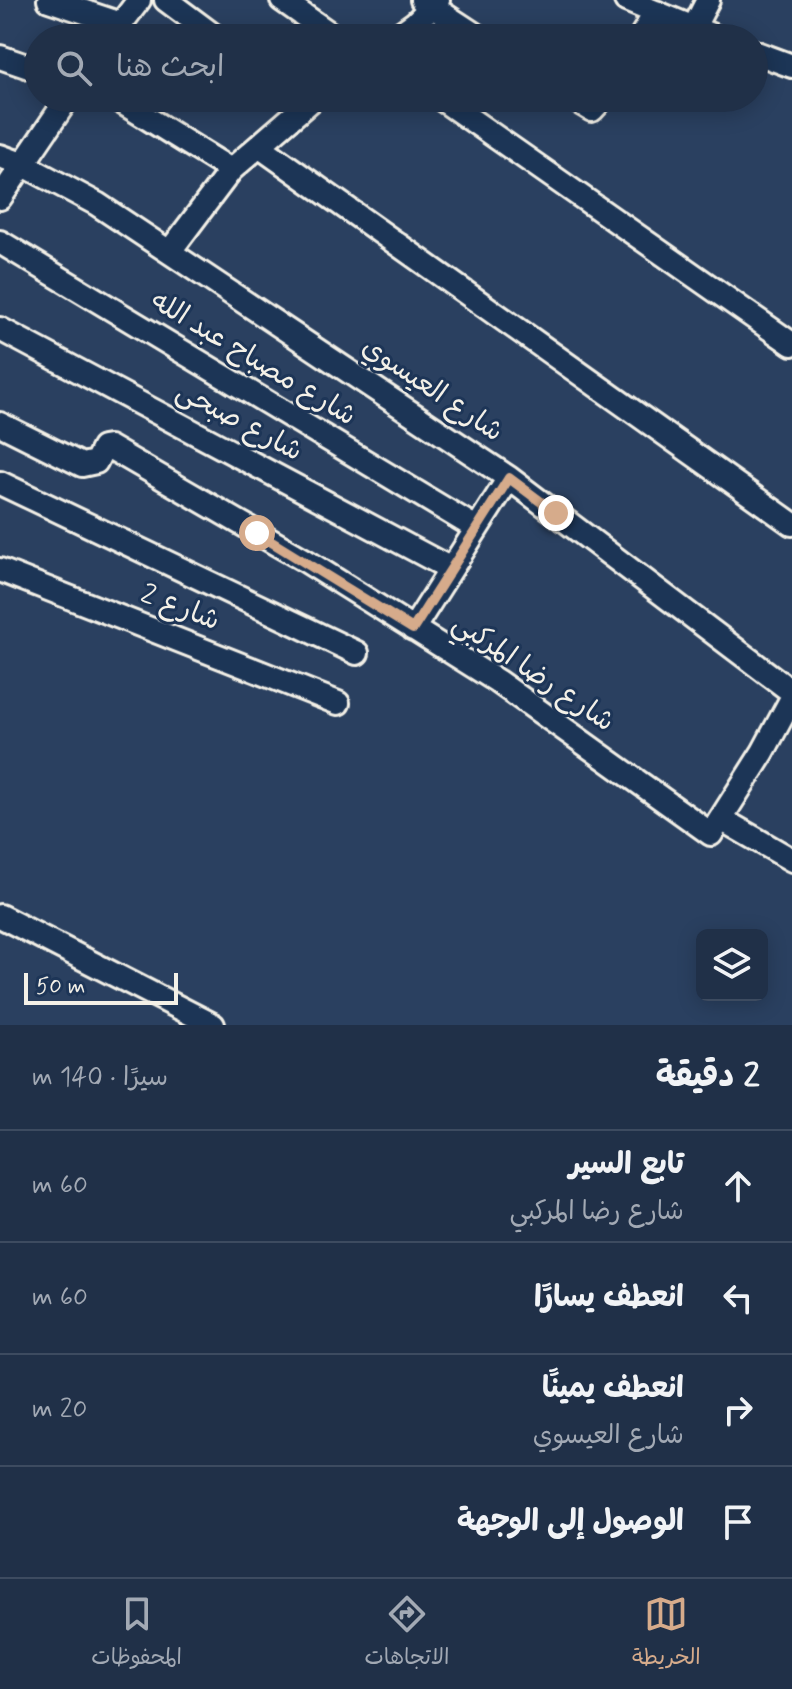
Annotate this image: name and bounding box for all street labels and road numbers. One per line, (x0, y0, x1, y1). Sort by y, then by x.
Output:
street label: شارع مصباح عبد الله (143, 283, 363, 435)
street label: شارع العيسوي (354, 329, 510, 451)
street label: شارع صبحى (169, 373, 309, 471)
street label: شارع 2 (135, 576, 225, 640)
street label: شارع رضا المركبي (443, 605, 621, 744)

